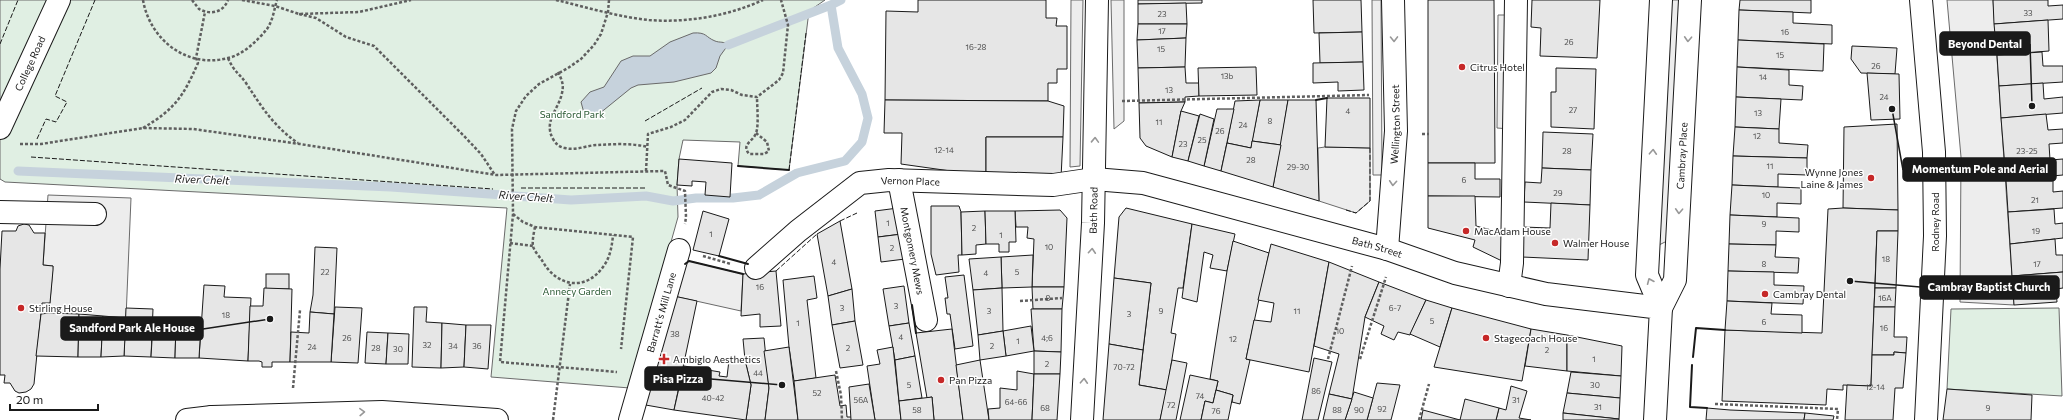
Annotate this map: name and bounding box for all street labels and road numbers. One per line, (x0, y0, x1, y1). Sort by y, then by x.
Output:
street label: College Road (12, 34, 48, 93)
street label: Wellington Street (1387, 84, 1402, 164)
street label: Cambray Place (1674, 122, 1689, 190)
street label: Vernon Place (880, 174, 940, 188)
street label: Bath Road (1086, 187, 1100, 234)
street label: Rodney Road (1929, 192, 1941, 252)
street label: Montgomery Mews (898, 206, 927, 296)
street label: Bath Street (1351, 234, 1404, 260)
street label: Barratt's Mill Lane (644, 271, 678, 354)

